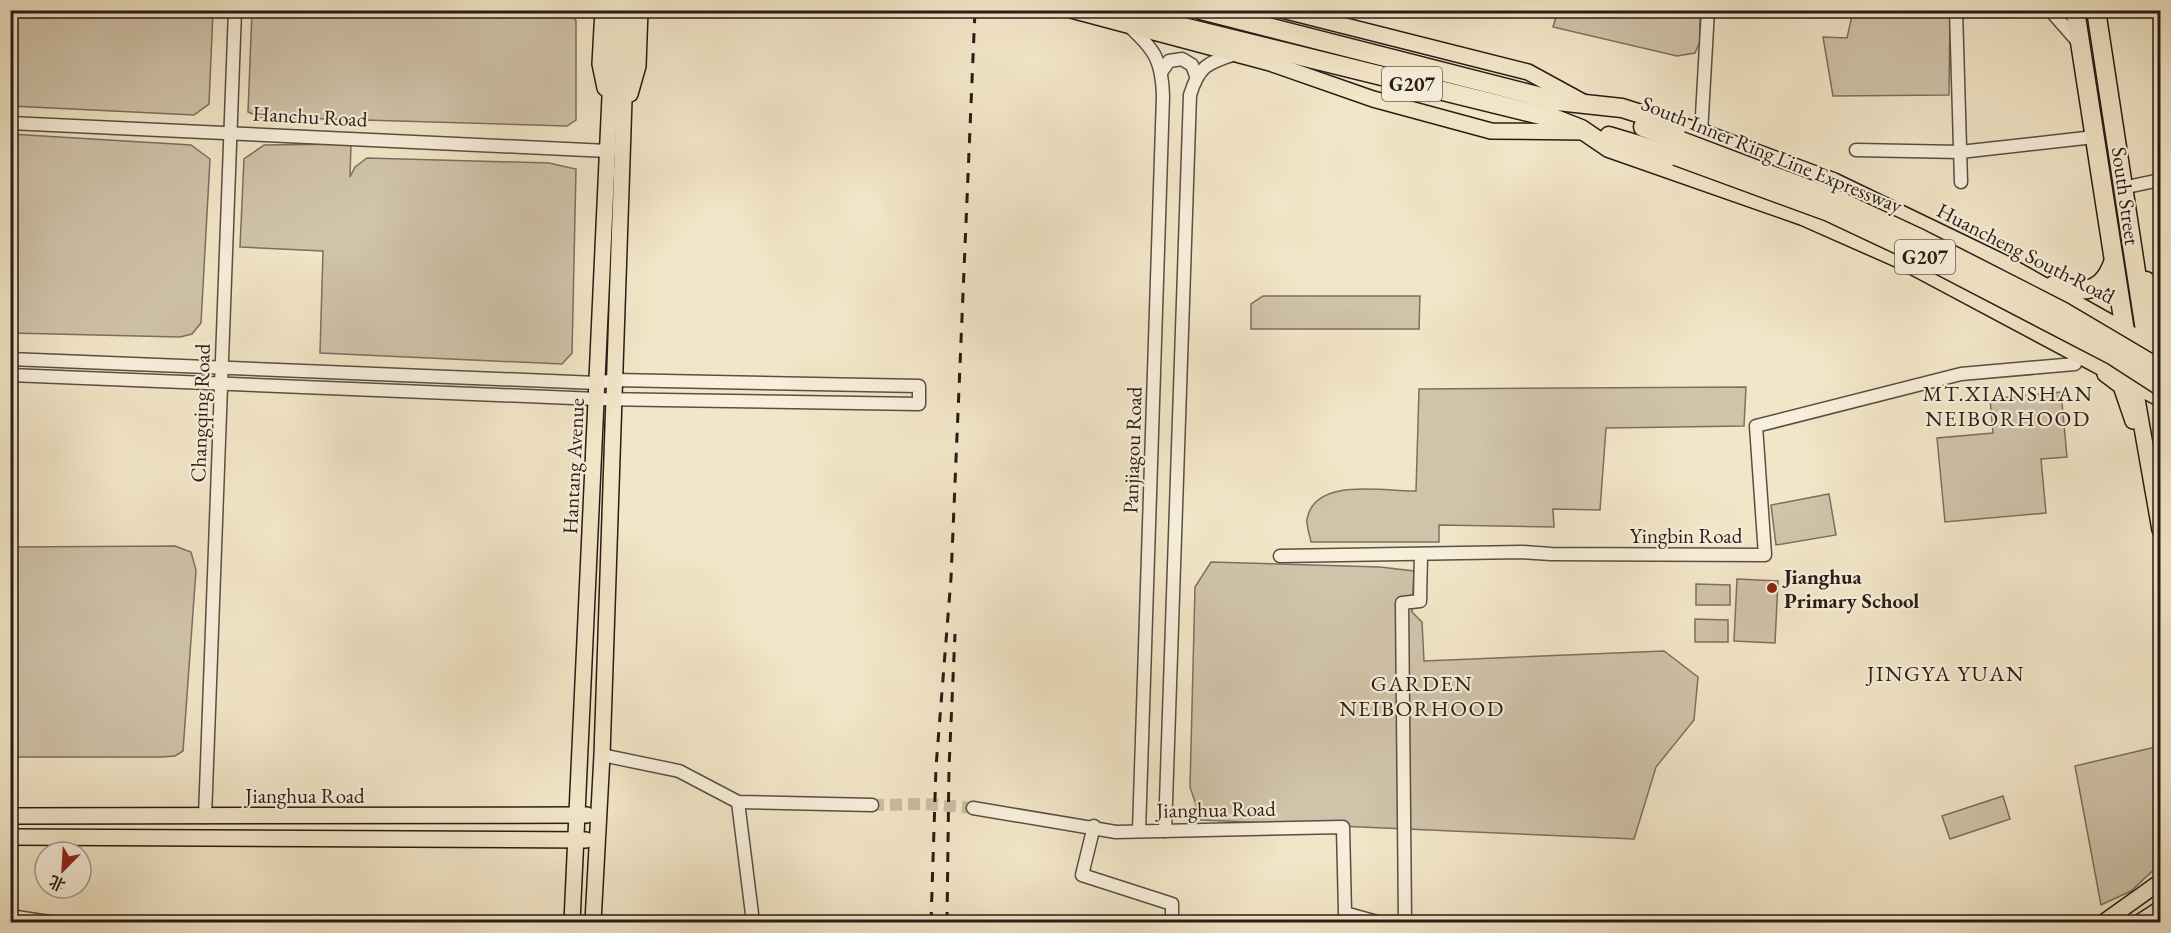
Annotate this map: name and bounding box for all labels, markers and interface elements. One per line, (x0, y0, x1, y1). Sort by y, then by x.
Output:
road number: G207 (1382, 67, 1442, 101)
street label: South Inner Ring Line Expressway (1638, 89, 1907, 219)
street label: Hanchu Road (252, 100, 369, 133)
street label: South Street (2106, 145, 2146, 247)
street label: Huancheng South Road (1932, 196, 2120, 310)
road number: G207 (1895, 240, 1955, 274)
street label: Changqing Road (184, 343, 216, 483)
district label: MT.XIANSHAN NEIBORHOOD (1923, 379, 2093, 433)
street label: Panjiagou Road (1116, 386, 1148, 514)
street label: Hantang Avenue (556, 397, 590, 535)
street label: Yingbin Road (1630, 522, 1743, 549)
place label: Jianghua Primary School (1782, 563, 1919, 614)
marker: Jianghua Primary School (1765, 581, 1779, 595)
district label: JINGYA YUAN (1865, 659, 2025, 688)
district label: GARDEN NEIBORHOOD (1339, 669, 1505, 723)
street label: Jianghua Road (243, 782, 365, 809)
street label: Jianghua Road (1154, 794, 1276, 824)
north arrow (33, 840, 93, 900)
text: 北 (46, 870, 69, 896)

